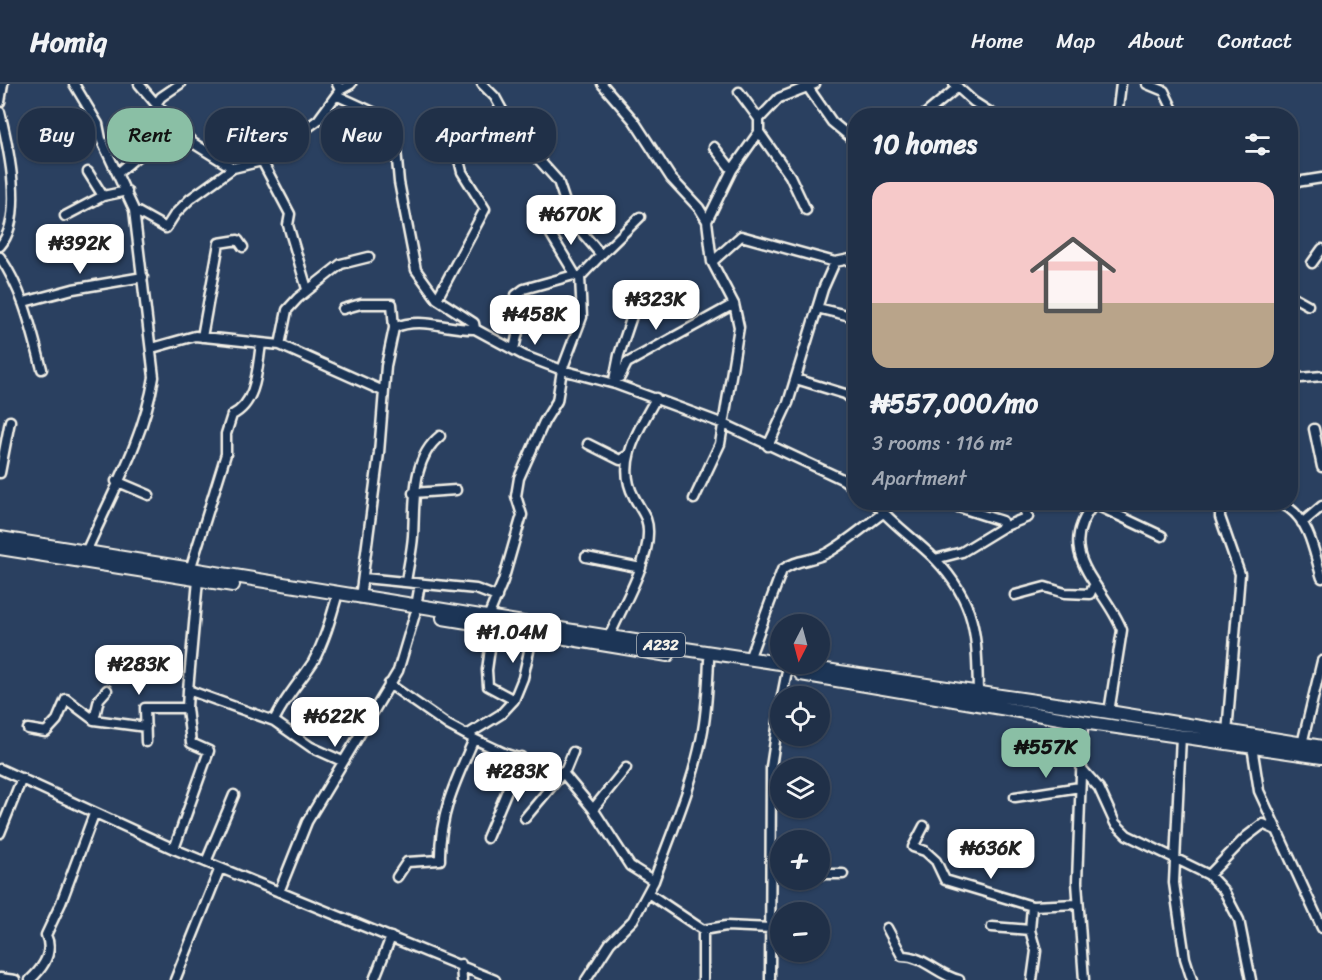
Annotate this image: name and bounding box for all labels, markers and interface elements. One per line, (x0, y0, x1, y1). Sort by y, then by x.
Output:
text: Homiq (30, 17, 107, 66)
text: Home (971, 22, 1023, 60)
text: Map (1056, 22, 1095, 60)
text: About (1128, 22, 1185, 60)
text: Contact (1218, 22, 1292, 60)
chip: Buy (18, 108, 95, 162)
chip: Rent (107, 108, 193, 162)
chip: Filters (205, 108, 309, 162)
chip: New (321, 108, 403, 162)
chip: Apartment (415, 108, 556, 162)
text: 10 homes (872, 121, 977, 167)
icon: filters (1241, 128, 1274, 161)
pin: ₦670K (529, 195, 613, 246)
text: ₦670K (541, 197, 601, 232)
icon: home (1019, 221, 1127, 329)
pin: ₦392K (38, 224, 122, 275)
text: ₦392K (50, 226, 110, 261)
pin: ₦323K (614, 280, 698, 331)
text: ₦323K (627, 282, 685, 317)
pin: ₦458K (493, 295, 577, 346)
text: ₦458K (504, 297, 566, 332)
text: ₦557,000/mo (872, 380, 1038, 426)
text: 3 rooms · 116 m² (872, 426, 1013, 461)
text: Apartment (872, 461, 966, 496)
pin: ₦1.04M (464, 613, 562, 664)
north arrow (770, 614, 830, 674)
map controls (770, 614, 830, 962)
text: ₦1.04M (478, 615, 548, 650)
road number: A232 (637, 633, 685, 657)
pin: ₦283K (97, 645, 181, 696)
text: ₦283K (109, 647, 169, 682)
button: locate (770, 686, 830, 746)
pin: ₦622K (293, 697, 377, 748)
text: ₦622K (305, 699, 365, 734)
pin: ₦557K (1004, 728, 1088, 779)
text: ₦557K (1015, 730, 1077, 765)
pin: ₦283K (476, 752, 560, 803)
text: ₦283K (488, 754, 548, 789)
button: layers (770, 758, 830, 818)
pin: ₦636K (949, 829, 1033, 880)
button: + (770, 830, 830, 890)
text: ₦636K (961, 831, 1021, 866)
button: − (770, 902, 830, 962)

